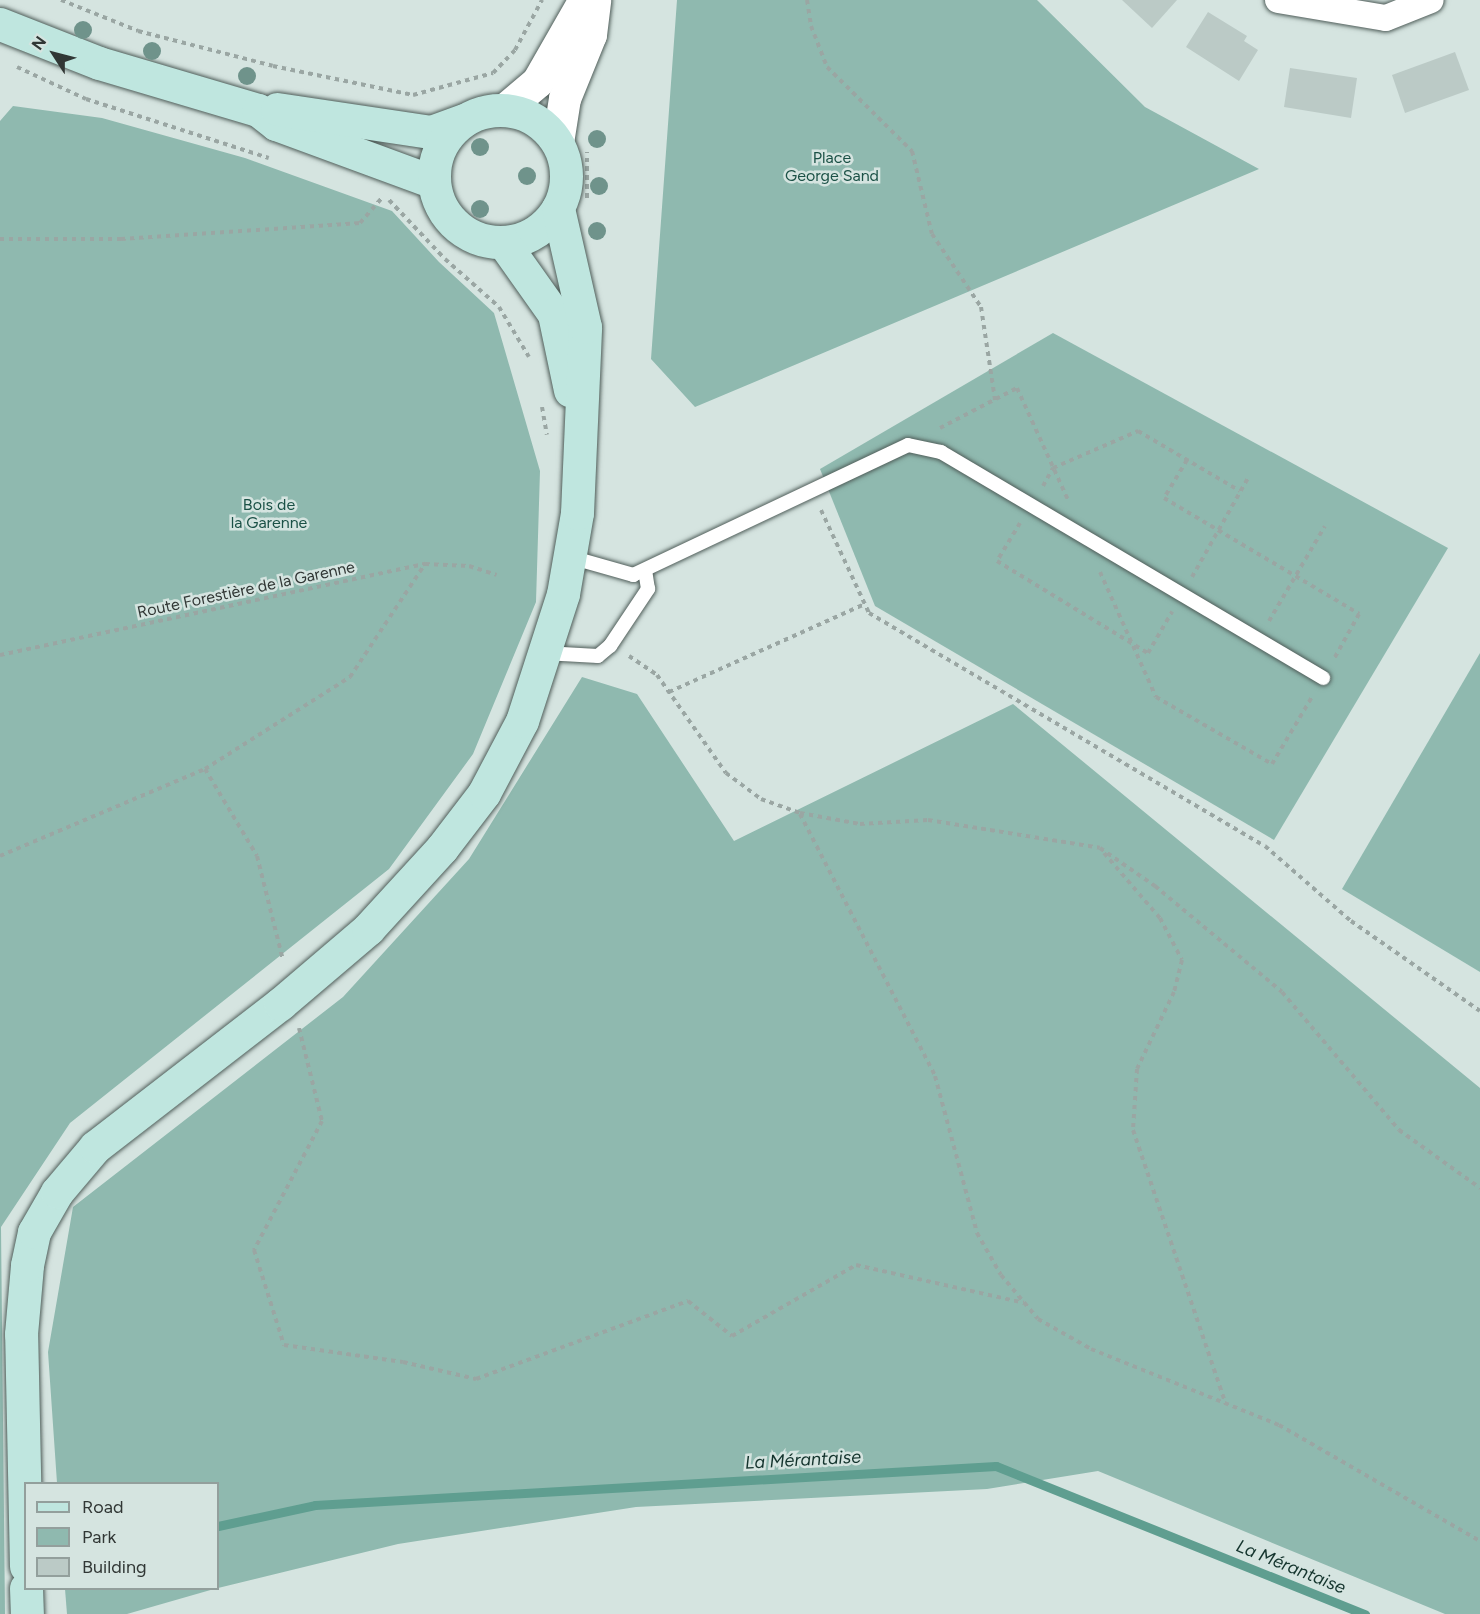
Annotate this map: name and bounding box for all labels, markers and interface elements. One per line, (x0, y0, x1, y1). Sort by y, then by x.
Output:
north arrow (24, 24, 84, 84)
text: N (28, 33, 50, 54)
park label: Place George Sand (785, 148, 879, 186)
park label: Bois de la Garenne (231, 495, 307, 533)
street label: Route Forestière de la Garenne (136, 558, 356, 622)
water label: La Mérantaise (744, 1446, 862, 1474)
legend (24, 1482, 219, 1590)
text: Road (82, 1496, 123, 1518)
text: Park (82, 1526, 116, 1548)
water label: La Mérantaise (1233, 1535, 1349, 1599)
text: Building (82, 1556, 147, 1578)

